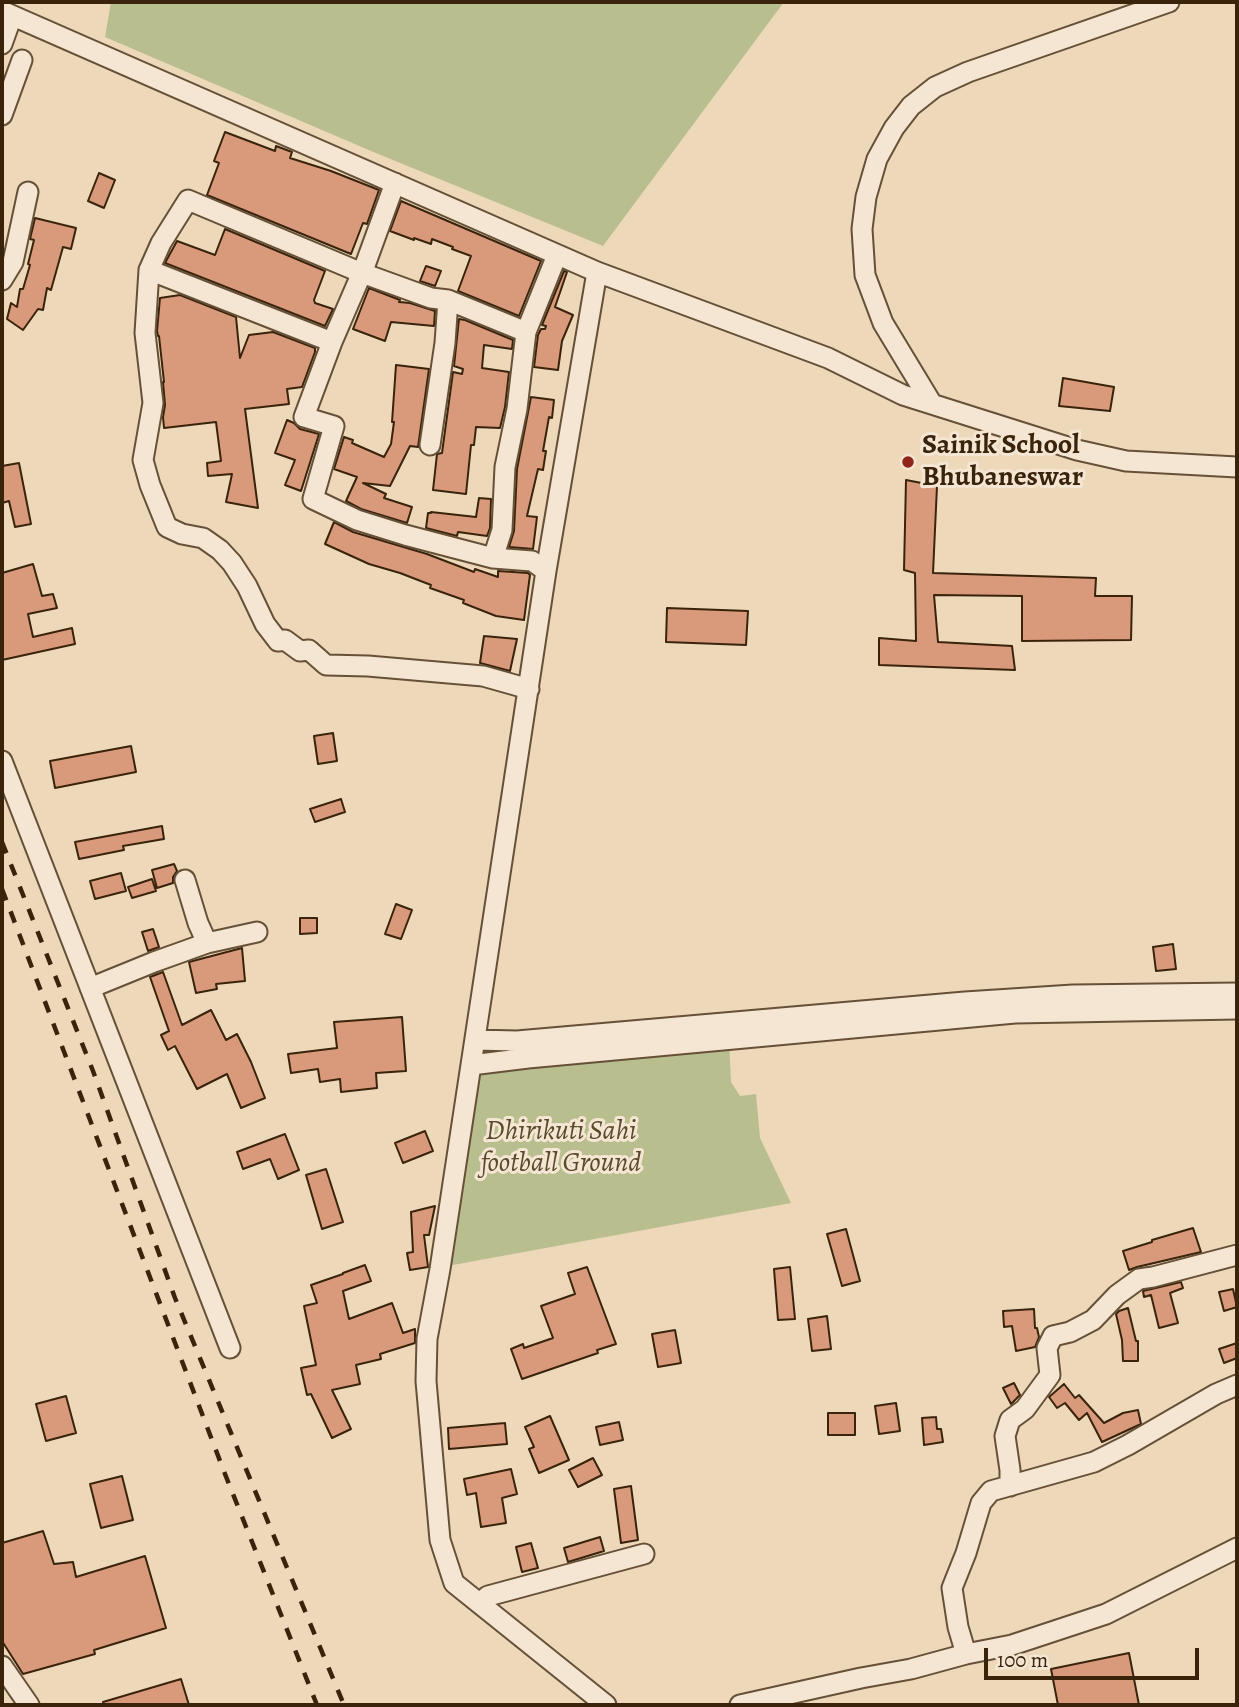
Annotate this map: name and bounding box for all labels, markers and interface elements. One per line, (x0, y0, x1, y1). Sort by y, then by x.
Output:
place label: Sainik School Bhubaneswar (922, 429, 1083, 495)
marker: Sainik School Bhubaneswar (900, 454, 916, 470)
park label: Dhirikuti Sahi football Ground (481, 1115, 641, 1181)
scale bar (987, 1634, 1202, 1678)
text: 100 m (997, 1646, 1048, 1674)

